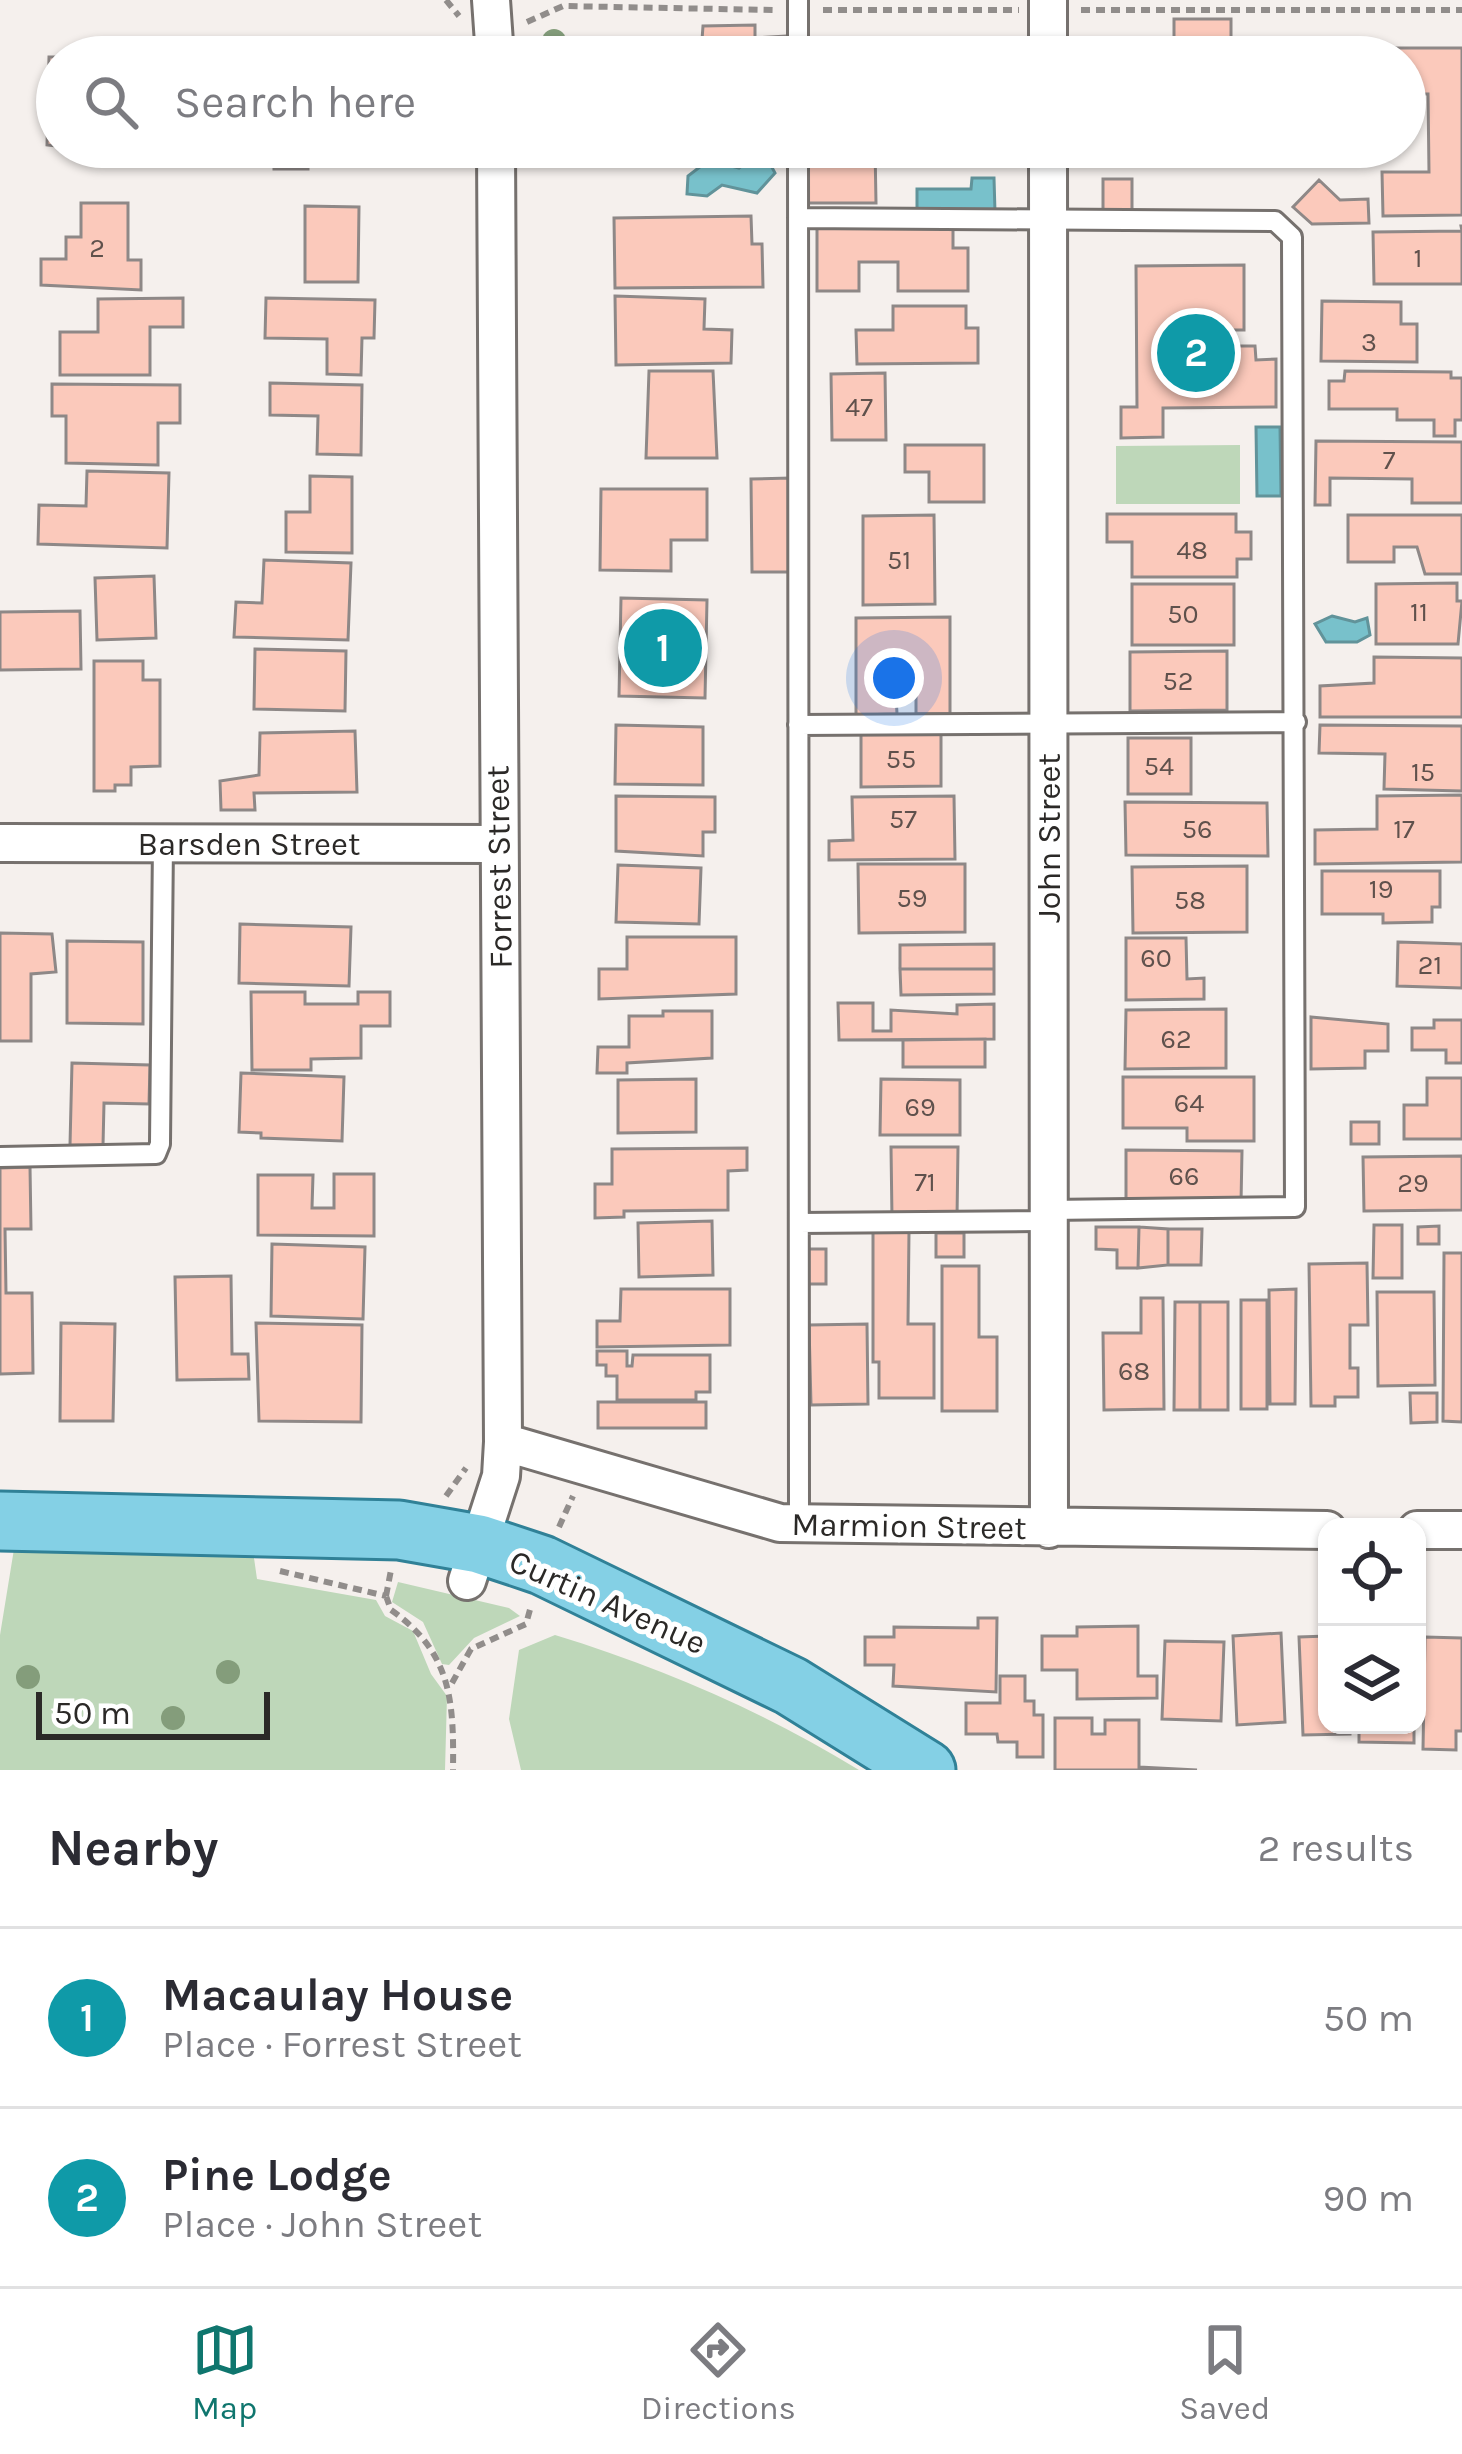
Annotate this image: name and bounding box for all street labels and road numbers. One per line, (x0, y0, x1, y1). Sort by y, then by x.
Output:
street label: John Street (1030, 753, 1068, 923)
street label: Forrest Street (478, 765, 520, 969)
street label: Barsden Street (138, 825, 360, 863)
street label: Marmion Street (791, 1505, 1027, 1547)
street label: Curtin Avenue (504, 1542, 712, 1662)

